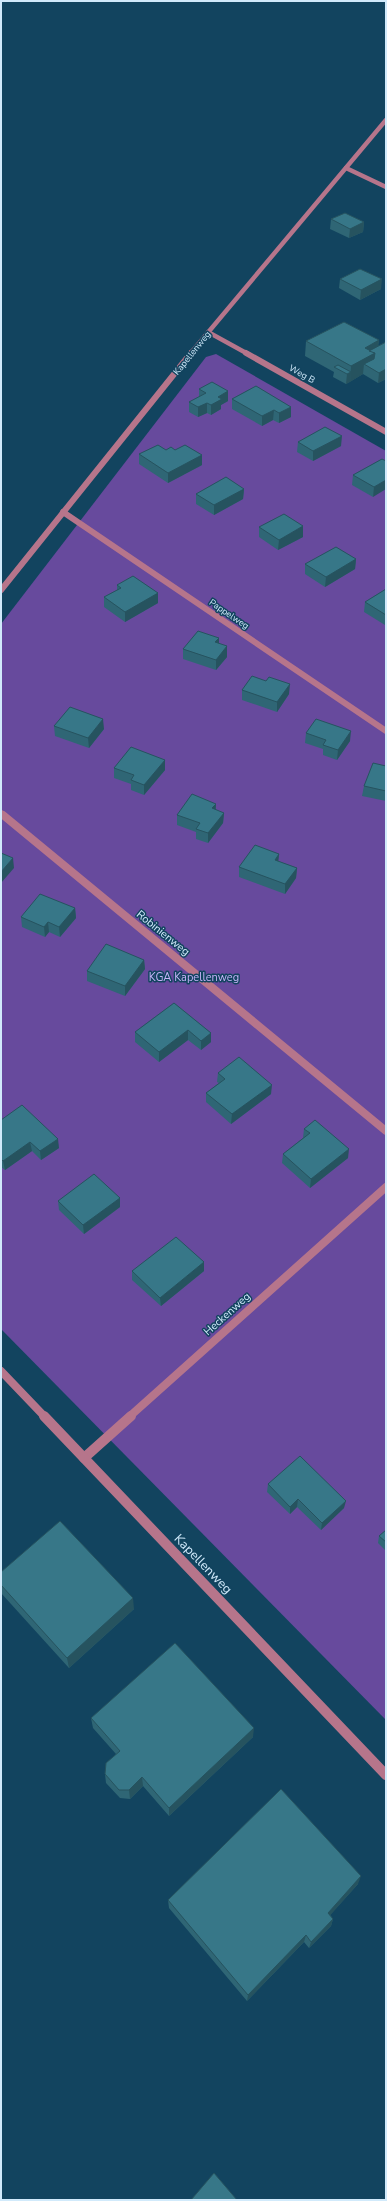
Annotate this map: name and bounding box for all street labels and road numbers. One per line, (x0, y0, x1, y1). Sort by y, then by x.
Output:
street label: Kapellenweg (171, 329, 213, 377)
street label: Weg B (287, 362, 317, 386)
street label: Pappelweg (207, 596, 251, 632)
street label: Robinienweg (133, 907, 193, 959)
street label: Heckenweg (200, 1289, 254, 1339)
street label: Kapellenweg (170, 1530, 236, 1598)

